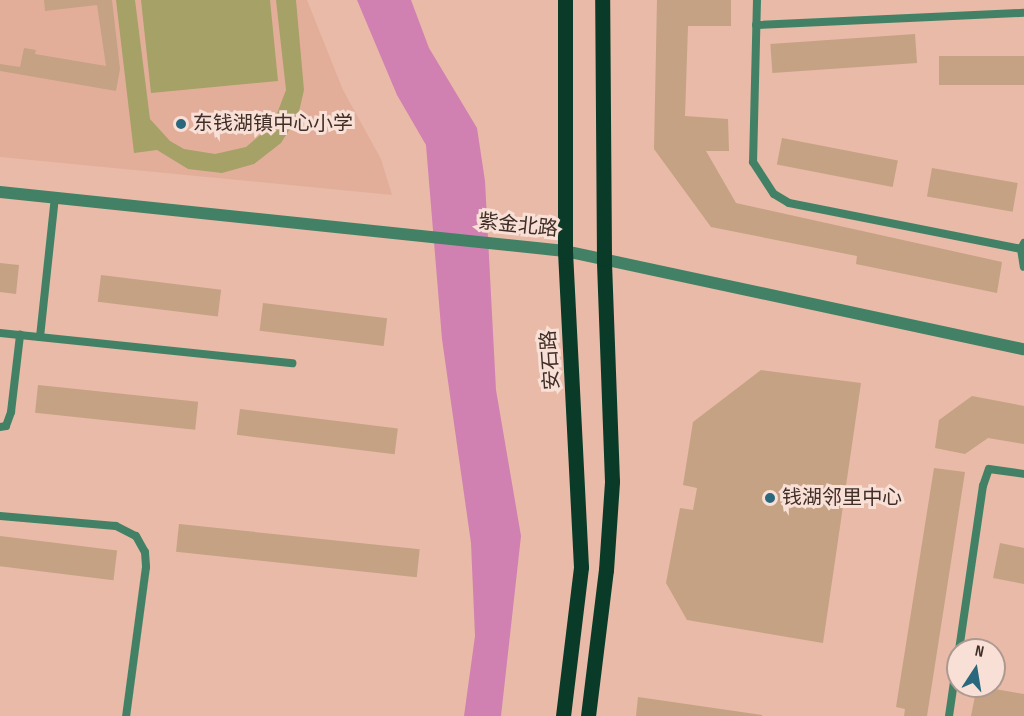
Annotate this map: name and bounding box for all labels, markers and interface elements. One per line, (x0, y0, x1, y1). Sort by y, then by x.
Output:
place label: 东钱湖镇中心小学 (193, 112, 353, 136)
marker: 东钱湖镇中心小学 (174, 117, 188, 131)
street label: 紫金北路 (477, 210, 559, 242)
street label: 安石路 (537, 329, 565, 391)
place label: 钱湖邻里中心 (782, 486, 902, 510)
marker: 钱湖邻里中心 (763, 491, 777, 505)
north arrow (946, 638, 1006, 698)
text: N (973, 642, 986, 662)

